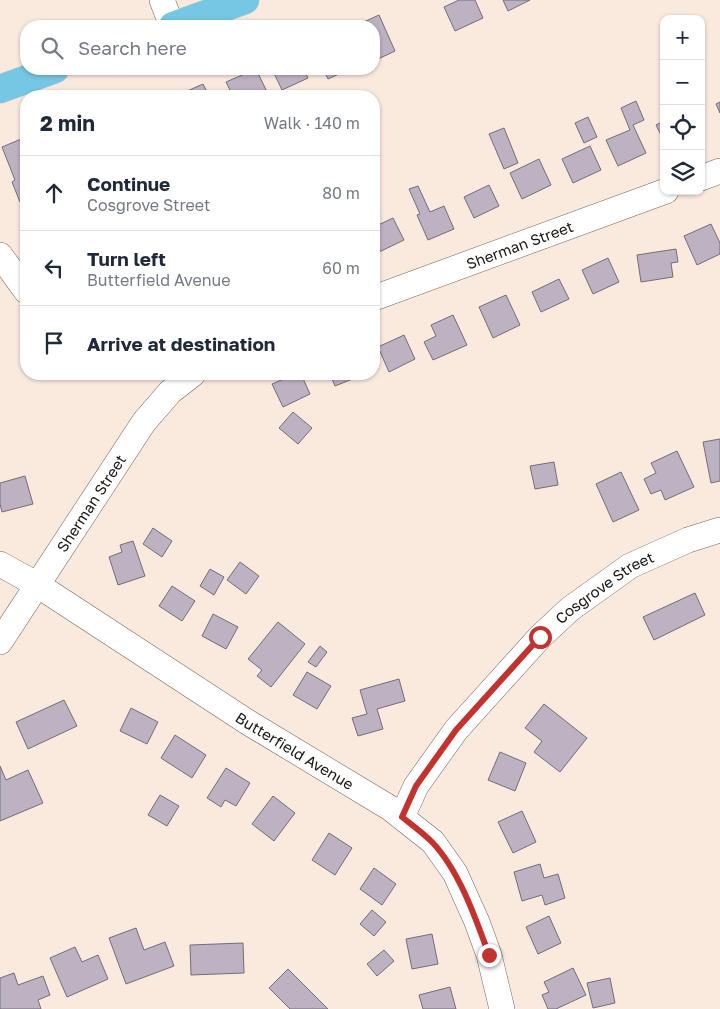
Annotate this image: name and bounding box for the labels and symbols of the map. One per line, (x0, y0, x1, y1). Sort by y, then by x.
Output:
street label: Sherman Street (464, 217, 576, 272)
street label: Sherman Street (53, 451, 129, 555)
street label: Cosgrove Street (551, 548, 656, 627)
route start (529, 626, 552, 649)
street label: Butterfield Avenue (232, 708, 357, 793)
route end (478, 944, 501, 967)

